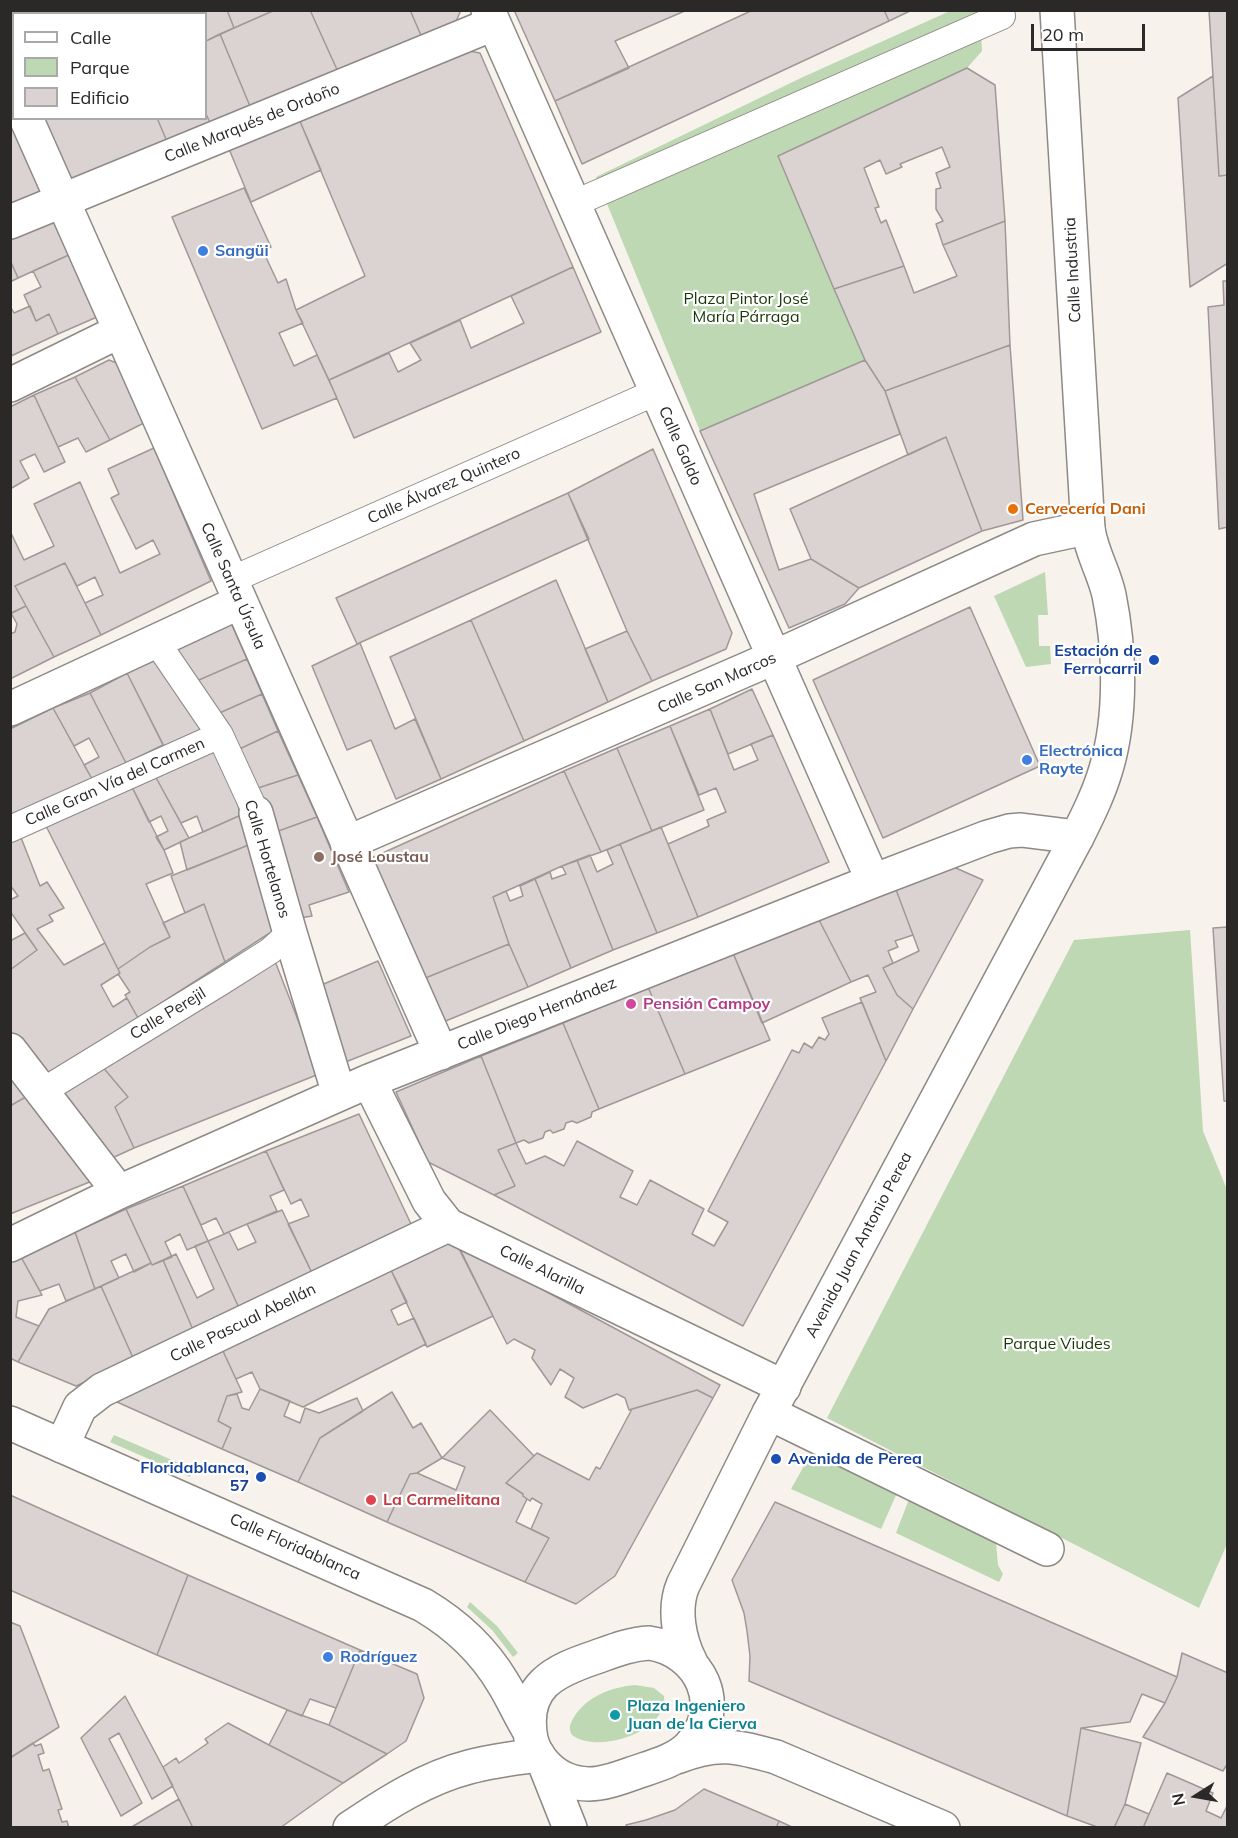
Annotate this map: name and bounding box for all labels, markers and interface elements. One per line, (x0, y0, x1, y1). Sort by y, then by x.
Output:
legend (12, 12, 207, 120)
scale bar (1034, 12, 1148, 50)
text: 20 m (1042, 23, 1084, 46)
text: Calle (70, 26, 111, 49)
text: Parque (70, 56, 129, 79)
street label: Calle Marqués de Ordoño (162, 79, 342, 167)
text: Edificio (70, 86, 129, 109)
street label: Calle Industria (1061, 217, 1085, 323)
place label: Sangüi (215, 241, 269, 261)
marker: Sangüi (196, 244, 210, 258)
park label: Plaza Pintor José María Párraga (683, 289, 809, 327)
street label: Calle Galdo (654, 403, 706, 489)
street label: Calle Álvarez Quintero (365, 444, 523, 528)
place label: Cervecería Dani (1025, 499, 1146, 519)
marker: Cervecería Dani (1006, 502, 1020, 516)
street label: Calle Santa Úrsula (196, 519, 270, 653)
place label: Estación de Ferrocarril (1054, 641, 1142, 679)
street label: Calle San Marcos (655, 648, 779, 718)
marker: Estación de Ferrocarril (1147, 653, 1161, 667)
street label: Calle Gran Vía del Carmen (22, 734, 208, 830)
place label: Electrónica Rayte (1039, 741, 1123, 779)
marker: Electrónica Rayte (1020, 753, 1034, 767)
street label: Calle Hortelanos (240, 798, 294, 920)
place label: José Loustau (331, 847, 429, 867)
marker: José Loustau (312, 850, 326, 864)
street label: Calle Diego Hernández (455, 973, 619, 1055)
street label: Calle Perejil (126, 984, 210, 1044)
place label: Pensión Campoy (643, 994, 770, 1014)
marker: Pensión Campoy (624, 997, 638, 1011)
street label: Avenida Juan Antonio Perea (802, 1149, 916, 1341)
street label: Calle Alarilla (496, 1241, 588, 1299)
street label: Calle Pascual Abellán (167, 1279, 319, 1367)
park label: Parque Viudes (1003, 1334, 1111, 1354)
place label: Avenida de Perea (788, 1449, 922, 1469)
marker: Avenida de Perea (769, 1452, 783, 1466)
place label: Floridablanca, 57 (140, 1458, 249, 1496)
marker: Floridablanca, 57 (254, 1470, 268, 1484)
place label: La Carmelitana (383, 1490, 500, 1510)
marker: La Carmelitana (364, 1493, 378, 1507)
street label: Calle Floridablanca (227, 1509, 363, 1585)
place label: Rodríguez (340, 1647, 417, 1667)
marker: Rodríguez (321, 1650, 335, 1664)
place label: Plaza Ingeniero Juan de la Cierva (627, 1696, 757, 1734)
marker: Plaza Ingeniero Juan de la Cierva (608, 1708, 622, 1722)
north arrow (1166, 1766, 1226, 1826)
text: N (1167, 1792, 1189, 1807)

